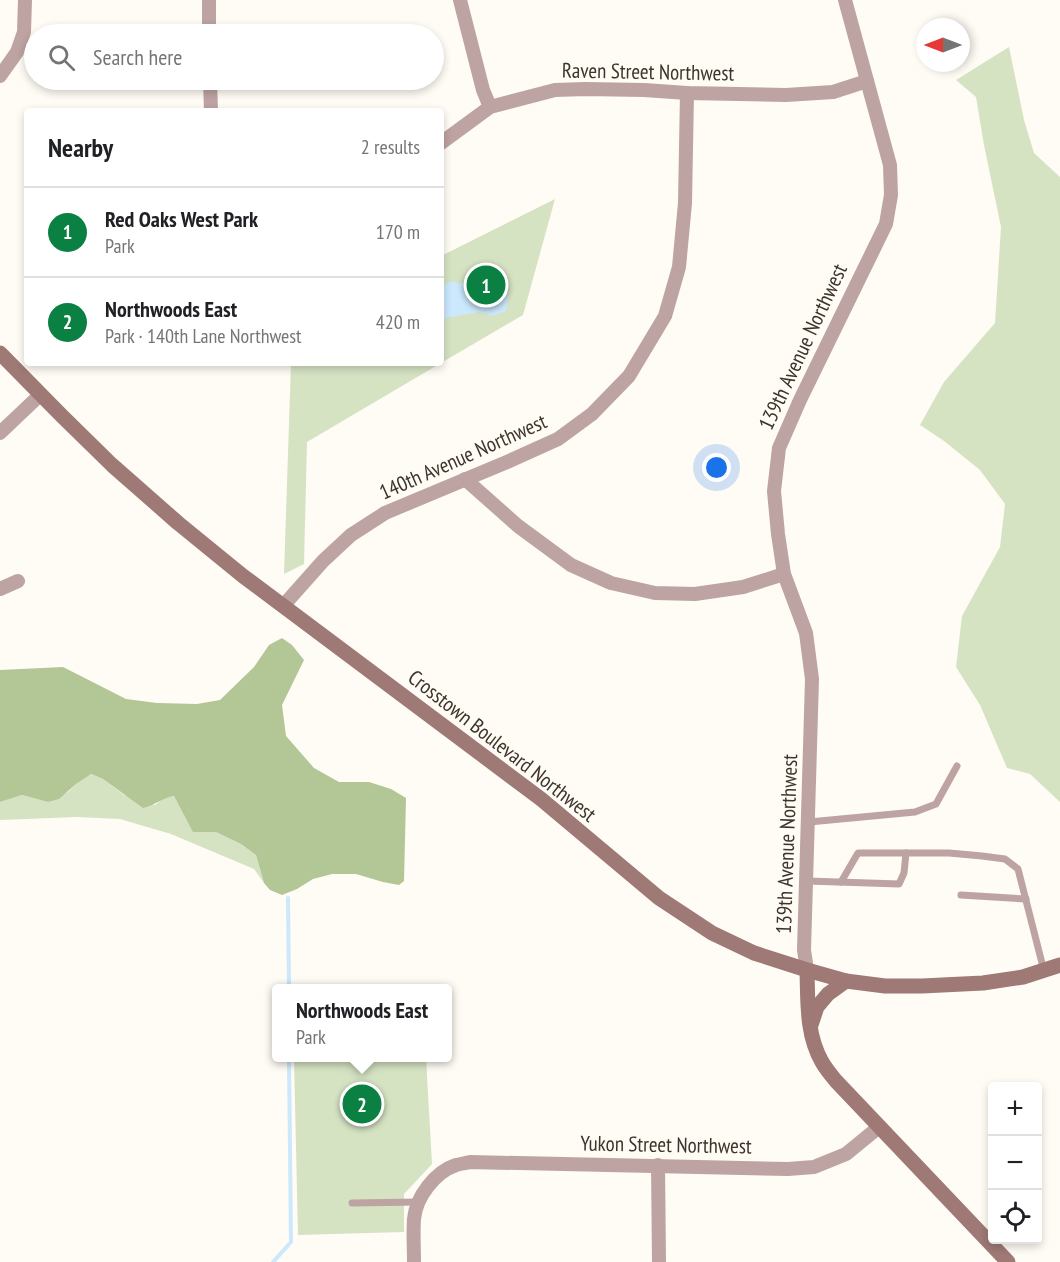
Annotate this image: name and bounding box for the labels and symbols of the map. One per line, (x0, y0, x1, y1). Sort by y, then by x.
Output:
north arrow (916, 18, 970, 72)
street label: Raven Street Northwest (562, 56, 735, 87)
street label: 139th Avenue Northwest (752, 259, 853, 434)
pin: 1 (466, 262, 506, 308)
street label: 140th Avenue Northwest (375, 407, 551, 506)
your location (702, 453, 731, 482)
street label: Crosstown Boulevard Northwest (403, 664, 602, 828)
street label: 139th Avenue Northwest (770, 753, 803, 935)
pin: 2 (342, 1082, 382, 1126)
street label: Yukon Street Northwest (580, 1130, 752, 1159)

